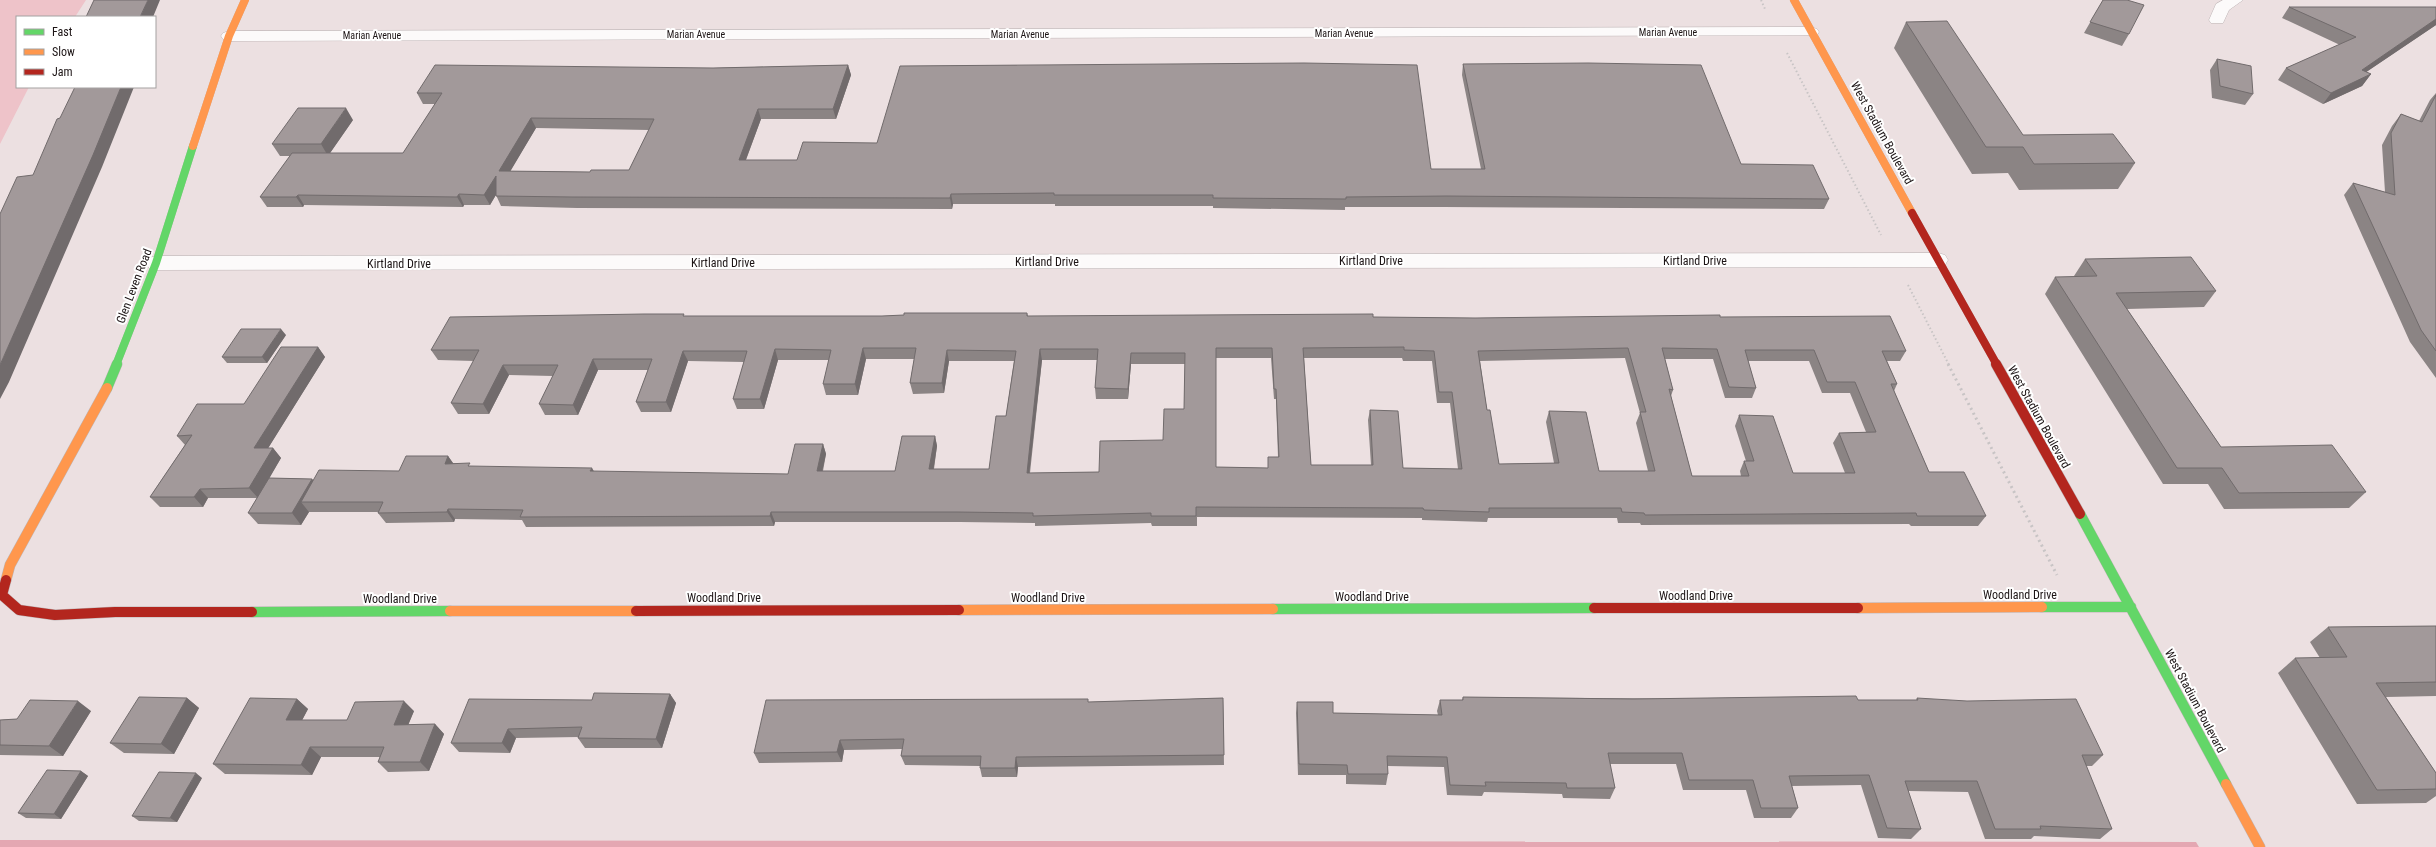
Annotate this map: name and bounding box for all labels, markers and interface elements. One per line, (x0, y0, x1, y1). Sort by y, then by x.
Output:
legend (16, 16, 156, 88)
text: Fast (52, 25, 73, 39)
street label: Marian Avenue (1639, 27, 1698, 38)
street label: Marian Avenue (1315, 28, 1374, 39)
street label: Marian Avenue (667, 29, 726, 40)
street label: Marian Avenue (991, 29, 1050, 40)
street label: Marian Avenue (343, 30, 402, 41)
text: Slow (52, 45, 75, 59)
text: Jam (52, 65, 73, 79)
street label: West Stadium Boulevard (1848, 79, 1916, 187)
street label: Glen Leven Road (113, 247, 155, 325)
street label: Kirtland Drive (1339, 254, 1403, 268)
street label: Kirtland Drive (1663, 254, 1727, 268)
street label: Kirtland Drive (1015, 255, 1079, 269)
street label: Kirtland Drive (691, 256, 755, 270)
street label: Kirtland Drive (367, 257, 431, 271)
street label: West Stadium Boulevard (2005, 363, 2073, 471)
street label: Woodland Drive (1983, 588, 2057, 602)
street label: Woodland Drive (1659, 589, 1733, 603)
street label: Woodland Drive (1335, 590, 1409, 604)
street label: Woodland Drive (687, 591, 761, 605)
street label: Woodland Drive (1011, 591, 1085, 605)
street label: Woodland Drive (363, 592, 437, 606)
street label: West Stadium Boulevard (2162, 647, 2228, 755)

